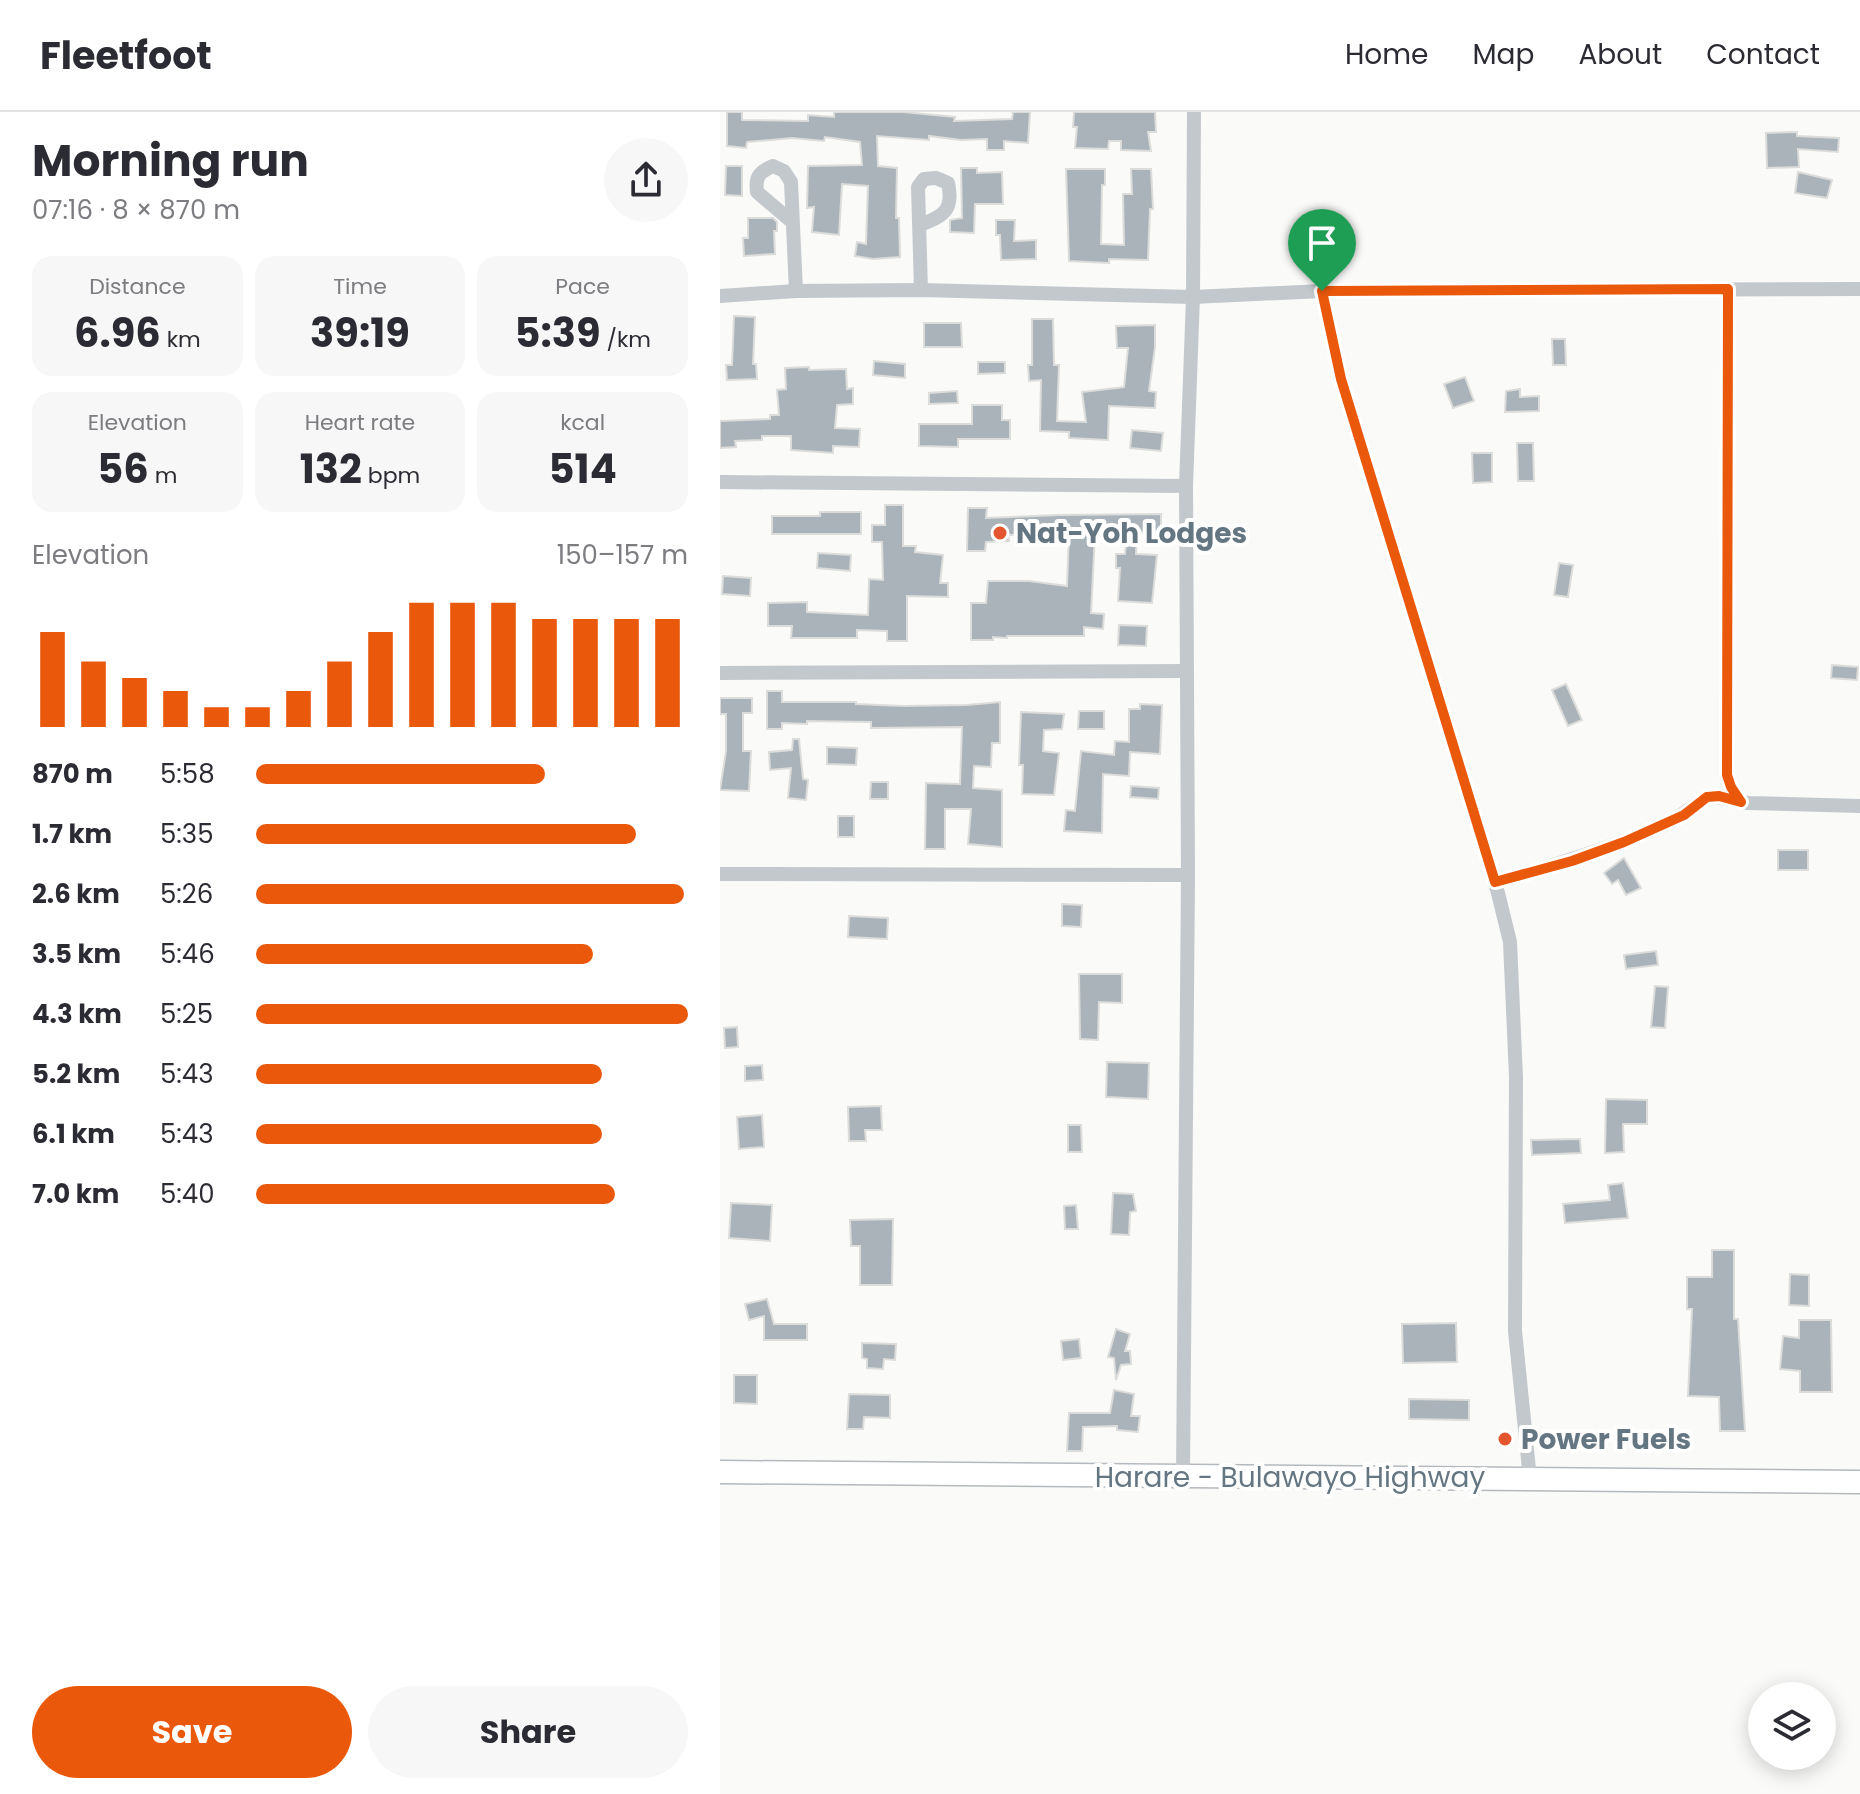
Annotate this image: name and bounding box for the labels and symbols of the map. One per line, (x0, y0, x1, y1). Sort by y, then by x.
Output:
pin (1288, 209, 1356, 291)
place label: Nat-Yoh Lodges (1016, 514, 1247, 553)
marker: Nat-Yoh Lodges (991, 524, 1009, 542)
place label: Power Fuels (1521, 1420, 1691, 1459)
marker: Power Fuels (1496, 1430, 1514, 1448)
street label: Harare - Bulawayo Highway (1095, 1458, 1486, 1497)

